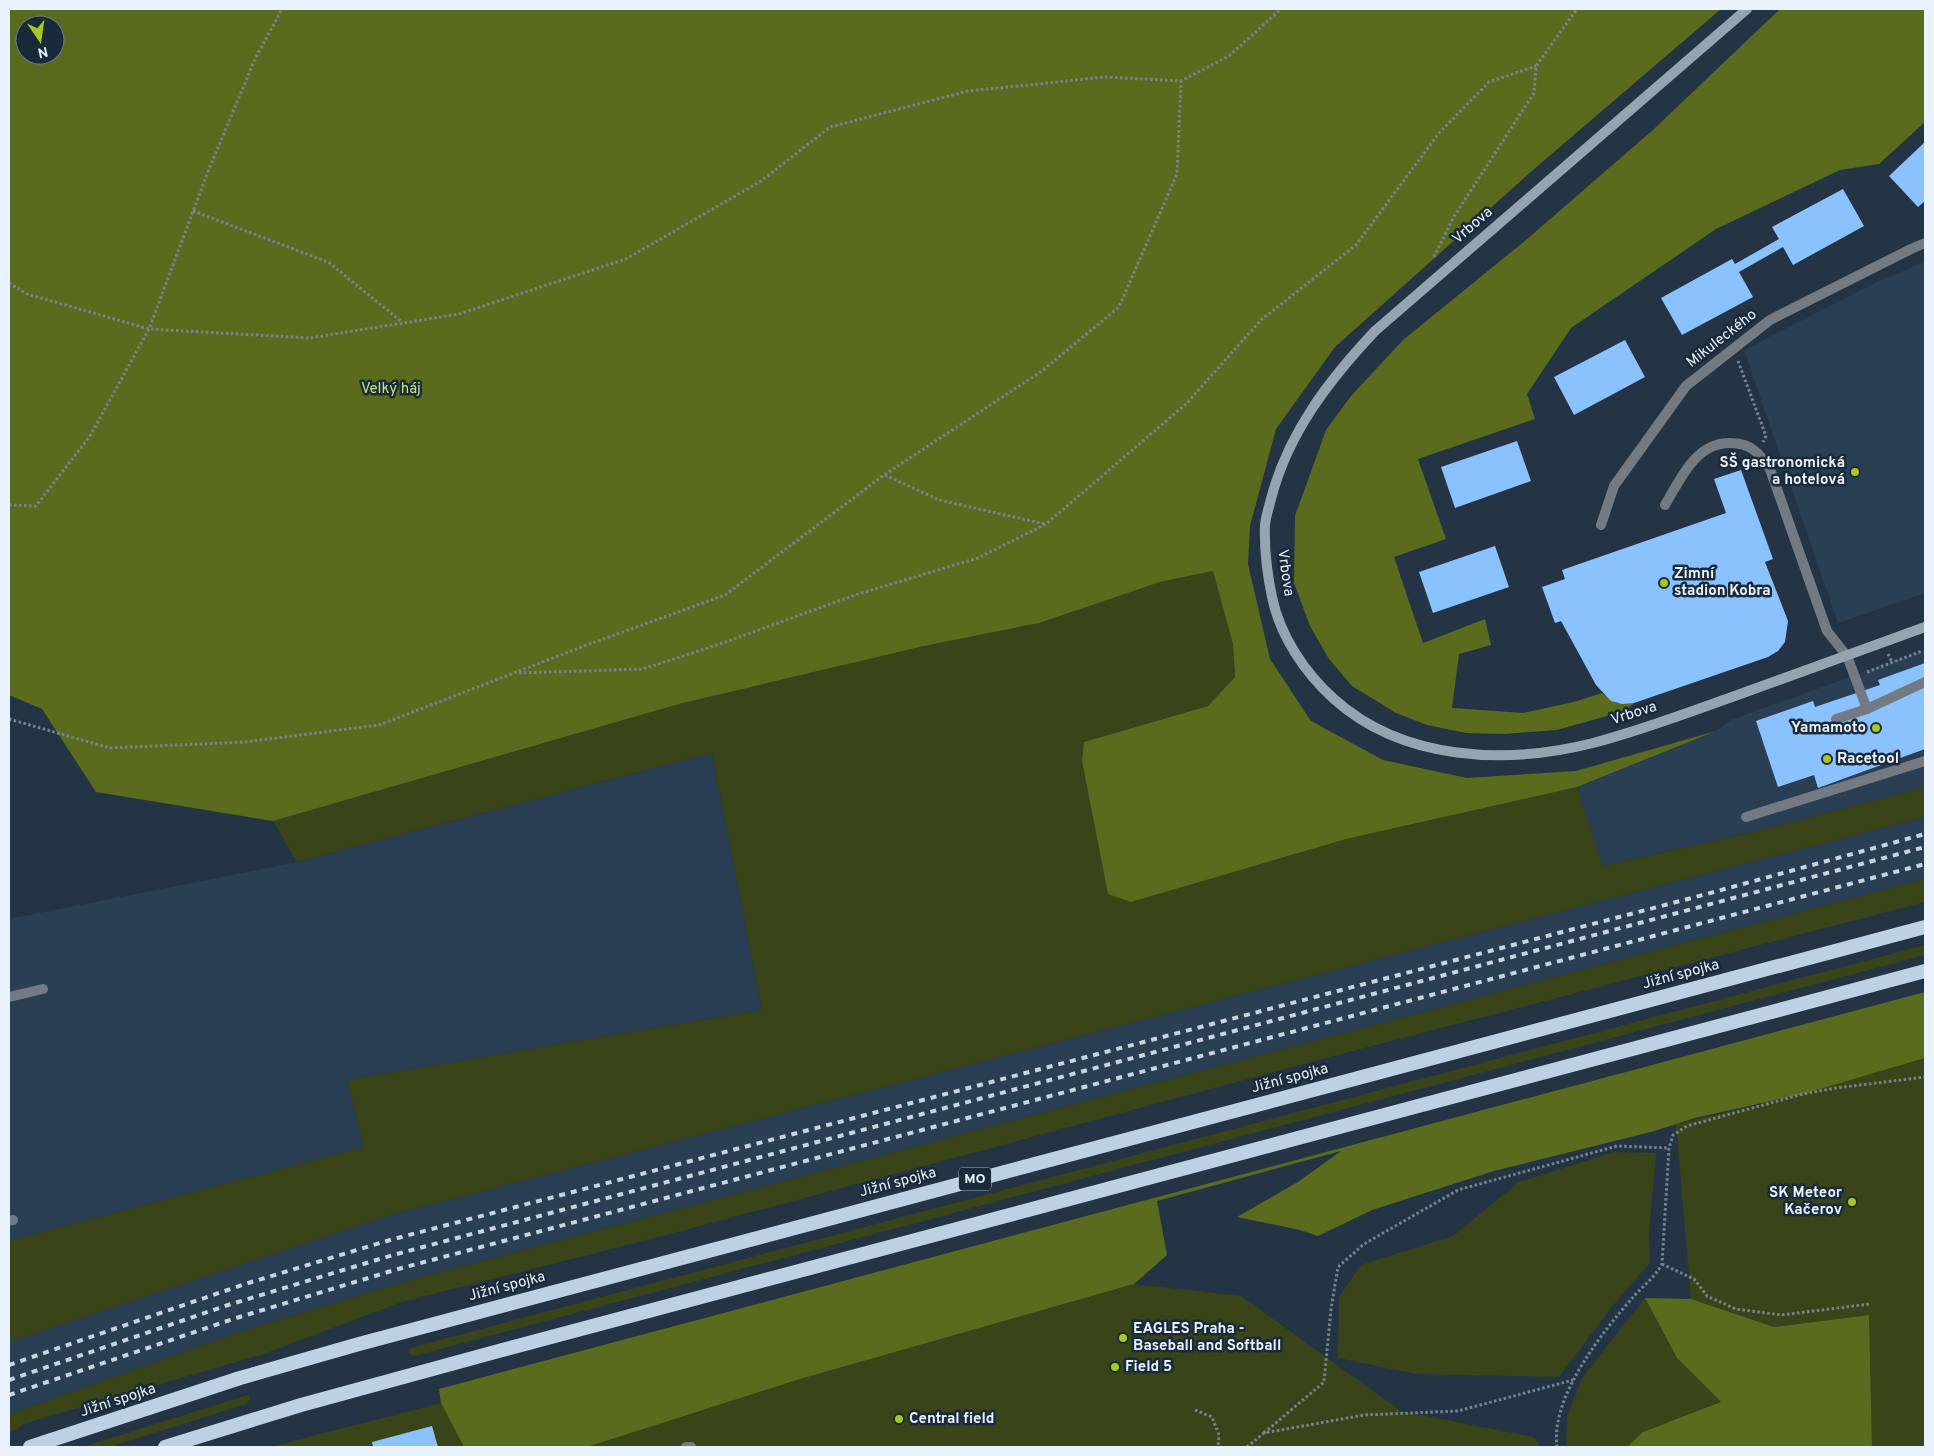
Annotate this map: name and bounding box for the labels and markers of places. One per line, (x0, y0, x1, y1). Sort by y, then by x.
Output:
place label: SŠ gastronomická a hotelová (1720, 452, 1845, 490)
marker: SŠ gastronomická a hotelová (1849, 466, 1861, 478)
place label: Zimní stadion Kobra (1674, 565, 1771, 601)
marker: Zimní stadion Kobra (1658, 577, 1670, 589)
place label: Yamamoto (1791, 719, 1866, 738)
marker: Yamamoto (1870, 722, 1882, 734)
place label: Racetool (1837, 750, 1899, 769)
marker: Racetool (1821, 753, 1833, 765)
place label: SK Meteor Kačerov (1769, 1184, 1843, 1220)
marker: SK Meteor Kačerov (1846, 1196, 1858, 1208)
place label: EAGLES Praha - Baseball and Softball (1133, 1320, 1281, 1356)
marker: EAGLES Praha - Baseball and Softball (1117, 1332, 1129, 1344)
place label: Field 5 (1125, 1358, 1172, 1377)
marker: Field 5 (1109, 1361, 1121, 1373)
place label: Central field (909, 1410, 994, 1429)
marker: Central field (893, 1413, 905, 1425)

